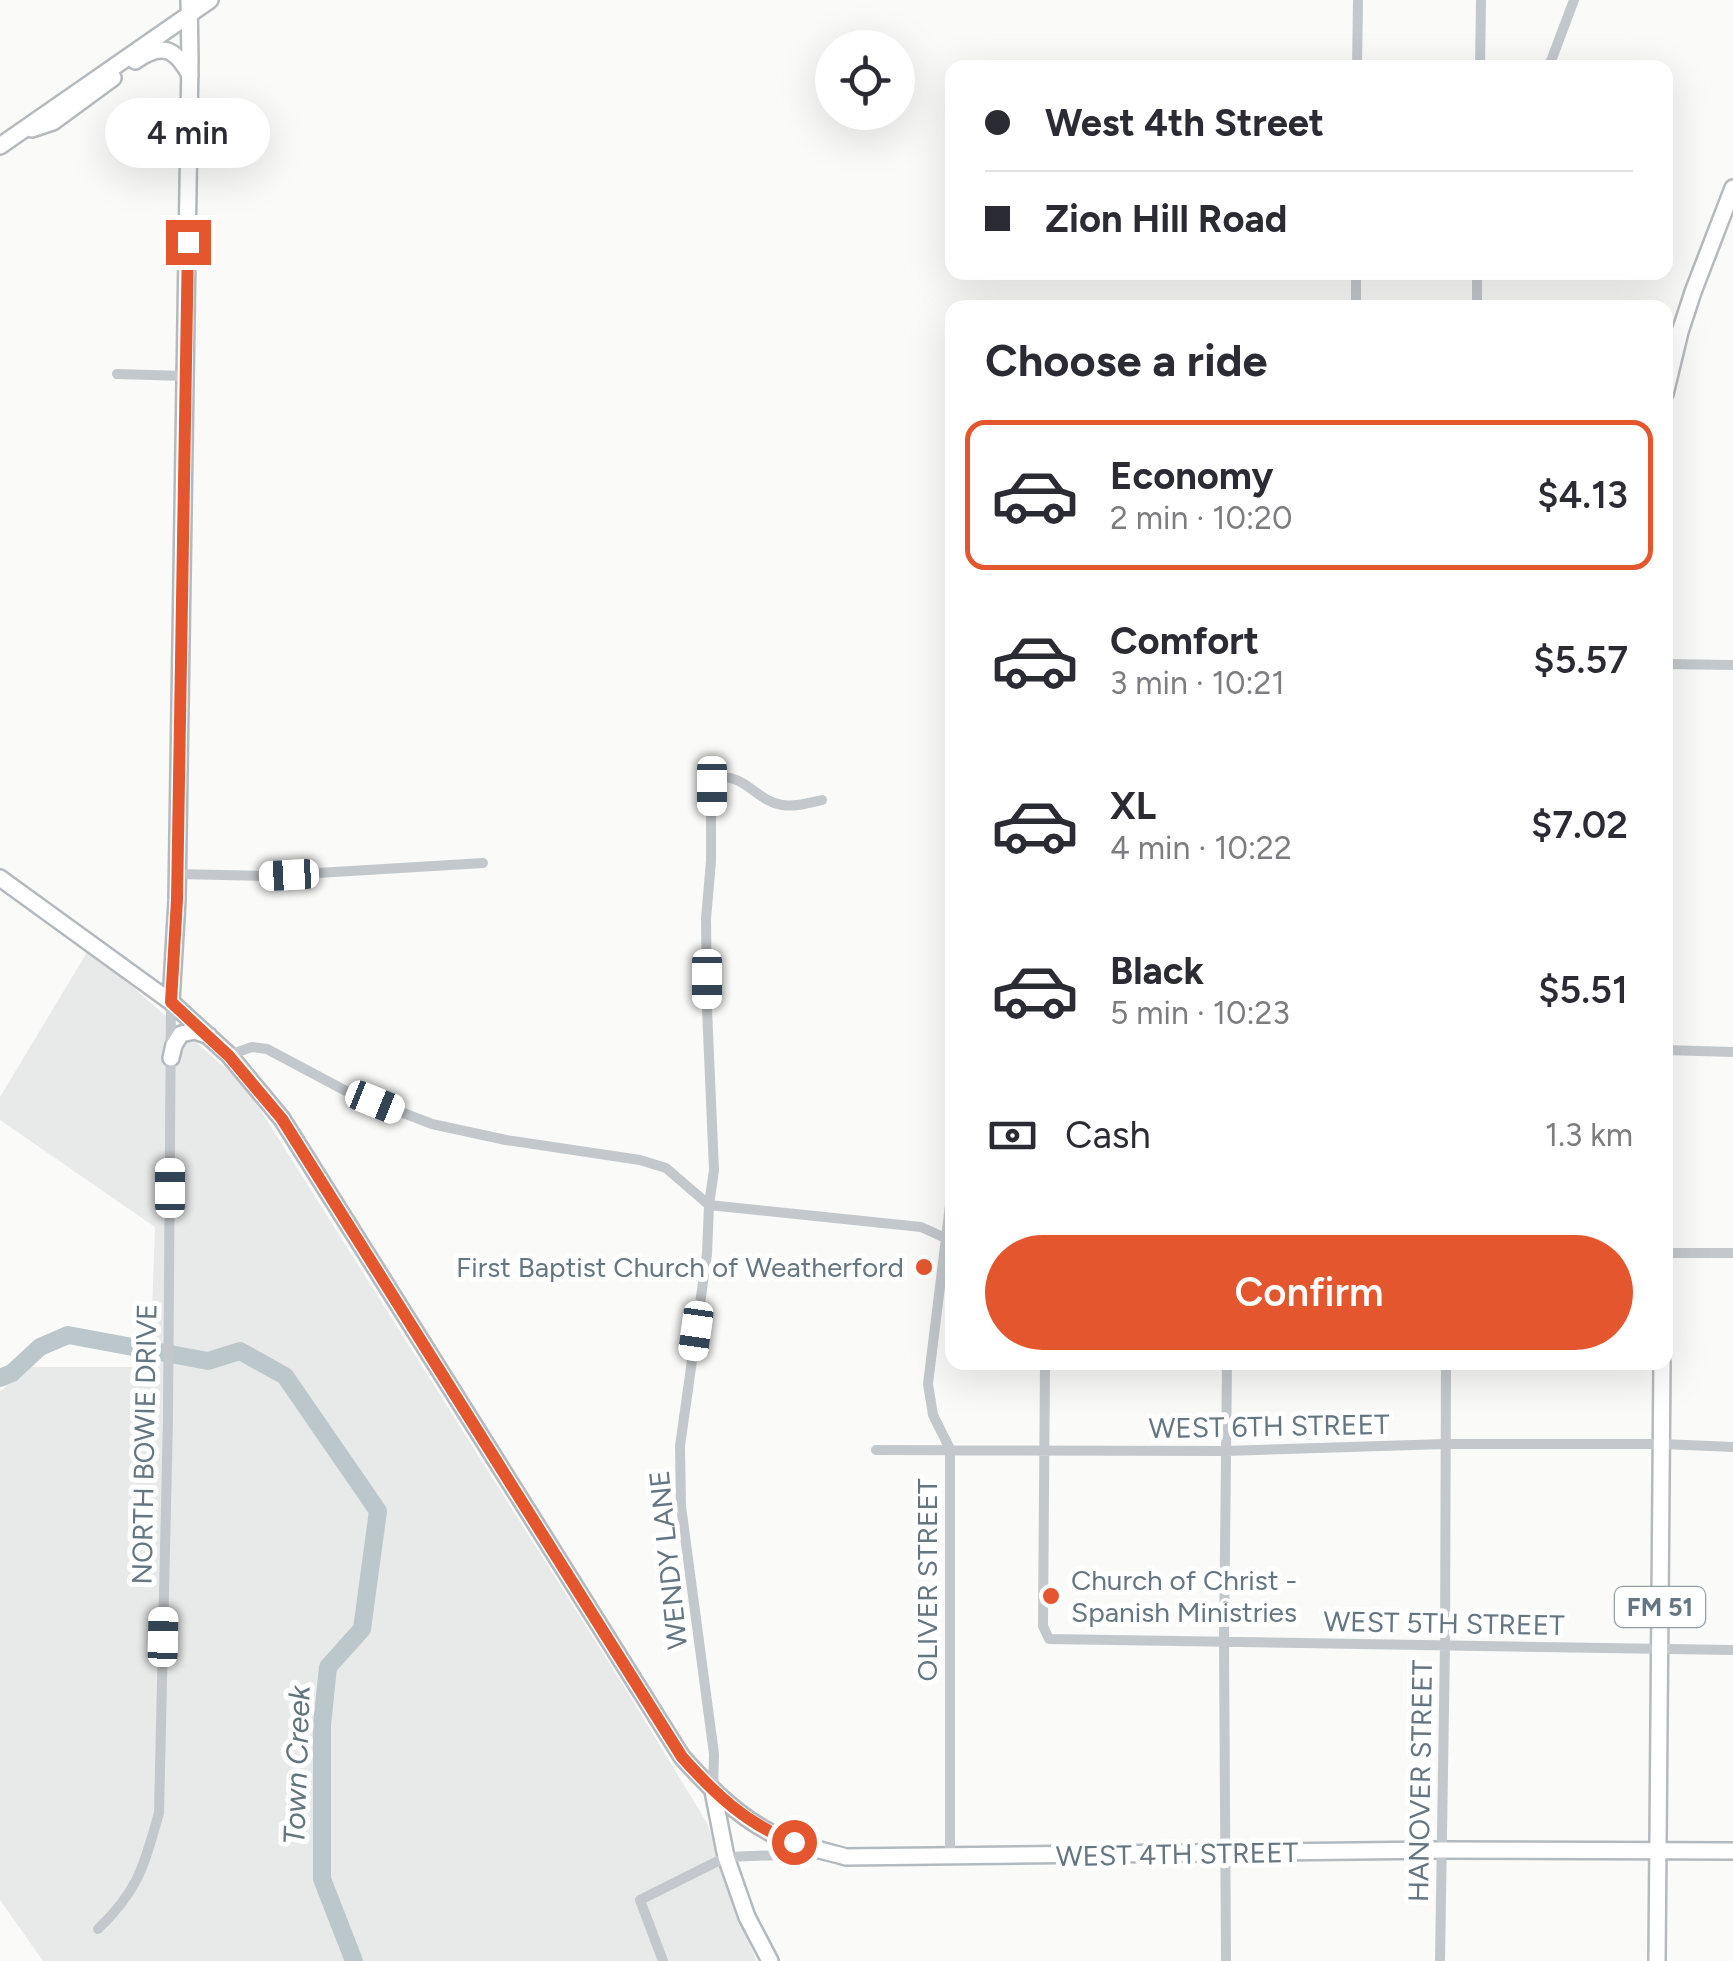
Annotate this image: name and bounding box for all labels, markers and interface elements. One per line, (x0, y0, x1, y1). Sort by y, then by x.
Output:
map controls (815, 30, 915, 130)
button: locate (815, 30, 915, 130)
callout: 4 min (106, 97, 270, 167)
text: West 4th Street (1045, 100, 1324, 146)
text: 4 min (147, 114, 228, 152)
text: Zion Hill Road (1045, 196, 1287, 242)
route end (166, 220, 211, 265)
text: Choose a ride (985, 333, 1267, 387)
icon: car (990, 450, 1080, 540)
text: Economy (1110, 453, 1273, 499)
text: $4.13 (1537, 472, 1628, 518)
text: 2 min · 10:20 (1110, 499, 1292, 537)
icon: car (990, 615, 1080, 705)
text: Comfort (1110, 618, 1259, 664)
text: $5.57 (1533, 637, 1628, 683)
text: 3 min · 10:21 (1110, 664, 1285, 702)
car (697, 756, 727, 816)
icon: car (990, 780, 1080, 870)
text: XL (1110, 783, 1156, 829)
text: $7.02 (1531, 802, 1628, 848)
text: 4 min · 10:22 (1110, 829, 1292, 867)
car (258, 858, 320, 892)
icon: car (990, 945, 1080, 1035)
text: Black (1110, 948, 1204, 994)
car (692, 949, 722, 1009)
text: $5.51 (1538, 967, 1628, 1013)
text: 5 min · 10:23 (1110, 994, 1290, 1032)
car (342, 1077, 408, 1127)
icon: cash (985, 1108, 1040, 1163)
text: Cash (1065, 1112, 1151, 1158)
text: 1.3 km (1545, 1116, 1633, 1154)
car (155, 1158, 185, 1218)
button: Confirm (985, 1235, 1633, 1350)
place label: First Baptist Church of Weatherford (456, 1250, 904, 1284)
marker: First Baptist Church of Weatherford (913, 1256, 935, 1278)
car (677, 1299, 715, 1363)
street label: NORTH BOWIE DRIVE (125, 1303, 163, 1585)
street label: WEST 6TH STREET (1148, 1407, 1390, 1445)
street label: WENDY LANE (642, 1469, 694, 1651)
street label: OLIVER STREET (910, 1478, 944, 1682)
place label: Church of Christ - Spanish Ministries (1071, 1563, 1297, 1629)
marker: Church of Christ - Spanish Ministries (1040, 1585, 1062, 1607)
road number: FM 51 (1615, 1587, 1705, 1627)
street label: WEST 5TH STREET (1323, 1604, 1565, 1642)
car (147, 1607, 179, 1667)
street label: HANOVER STREET (1401, 1659, 1439, 1902)
water label: Town Creek (275, 1684, 318, 1845)
route start (772, 1820, 817, 1865)
street label: WEST 4TH STREET (1055, 1835, 1299, 1873)

